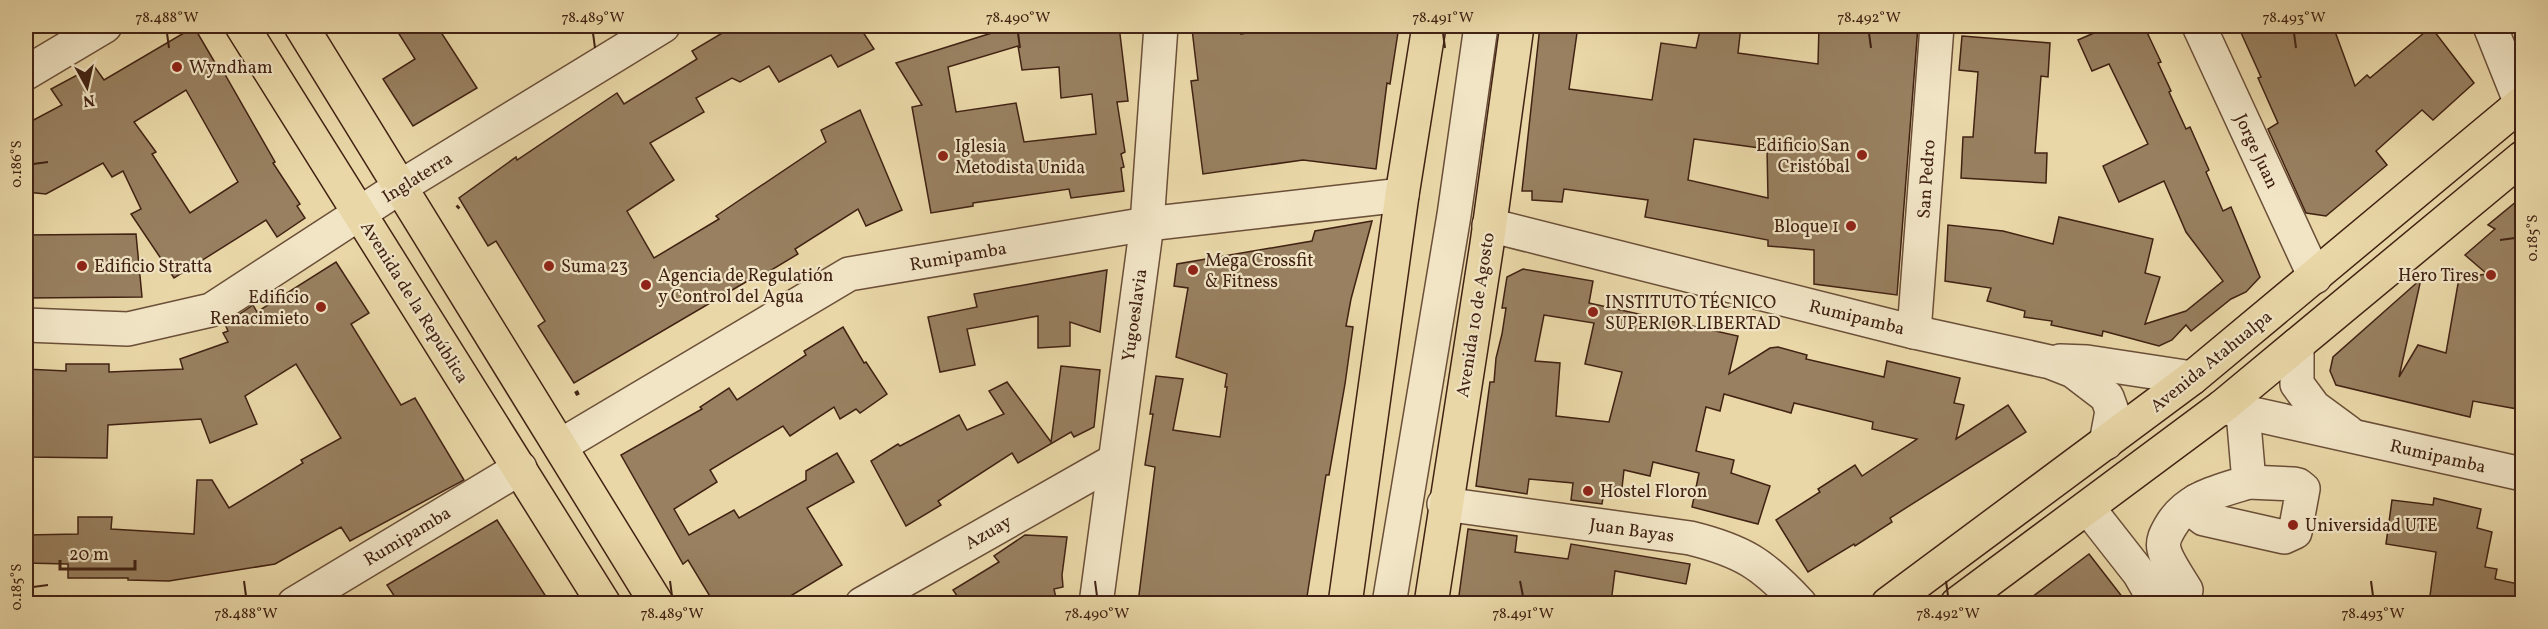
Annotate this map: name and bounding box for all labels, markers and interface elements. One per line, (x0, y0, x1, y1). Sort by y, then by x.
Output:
text: 78.488°W (135, 8, 199, 29)
text: 78.489°W (561, 8, 625, 29)
text: 78.490°W (986, 8, 1050, 29)
text: 78.491°W (1412, 8, 1474, 29)
text: 78.492°W (1837, 8, 1901, 29)
text: 78.493°W (2262, 8, 2326, 29)
place label: Wyndham (189, 56, 273, 81)
north arrow (57, 57, 117, 117)
marker: Wyndham (170, 60, 184, 74)
text: N (81, 88, 96, 112)
street label: Jorge Juan (2227, 110, 2284, 193)
place label: Edificio San Cristóbal (1756, 134, 1850, 180)
place label: Iglesia Metodista Unida (955, 135, 1085, 181)
street label: San Pedro (1912, 139, 1943, 219)
text: 0.186°S (7, 140, 28, 188)
street label: Inglaterra (378, 147, 458, 210)
marker: Edificio San Cristóbal (1855, 148, 1869, 162)
marker: Iglesia Metodista Unida (936, 149, 950, 163)
text: 0.185°S (2523, 214, 2544, 262)
place label: Bloque 1 (1774, 215, 1839, 240)
street label: Avenida de la República (354, 217, 474, 389)
marker: Bloque 1 (1844, 219, 1858, 233)
street label: Avenida 10 de Agosto (1451, 231, 1502, 400)
street label: Rumipamba (908, 237, 1009, 278)
place label: Mega Crossfit & Fitness (1205, 249, 1314, 295)
place label: Edificio Stratta (94, 255, 212, 280)
place label: Suma 23 (561, 255, 628, 280)
marker: Edificio Stratta (75, 259, 89, 273)
marker: Suma 23 (542, 259, 556, 273)
marker: Mega Crossfit & Fitness (1186, 263, 1200, 277)
place label: Agencia de Regulatión y Control del Agua (658, 264, 834, 310)
place label: Hero Tires (2398, 264, 2479, 289)
street label: Yugoeslavia (1117, 267, 1154, 363)
marker: Hero Tires (2484, 268, 2498, 282)
marker: Agencia de Regulatión y Control del Agua (639, 278, 653, 292)
place label: Edificio Renacimieto (210, 286, 309, 332)
place label: INSTITUTO TÉCNICO SUPERIOR LIBERTAD (1605, 291, 1781, 337)
street label: Rumipamba (1806, 294, 1907, 342)
marker: Edificio Renacimieto (314, 300, 328, 314)
marker: INSTITUTO TÉCNICO SUPERIOR LIBERTAD (1586, 305, 1600, 319)
street label: Avenida Atahualpa (2146, 305, 2278, 419)
street label: Rumipamba (2387, 434, 2488, 481)
place label: Hostel Floron (1600, 480, 1708, 505)
marker: Hostel Floron (1581, 484, 1595, 498)
street label: Rumipamba (359, 501, 456, 573)
street label: Azuay (961, 510, 1017, 557)
street label: Juan Bayas (1588, 513, 1676, 550)
place label: Universidad UTE (2305, 514, 2438, 539)
marker: Universidad UTE (2286, 518, 2300, 532)
scale bar (60, 533, 135, 571)
text: 20 m (69, 543, 109, 568)
text: 0.185°S (7, 563, 28, 611)
text: 78.488°W (214, 604, 278, 625)
text: 78.489°W (640, 604, 704, 625)
text: 78.490°W (1065, 604, 1129, 625)
text: 78.491°W (1492, 604, 1554, 625)
text: 78.492°W (1916, 604, 1980, 625)
text: 78.493°W (2341, 604, 2405, 625)

